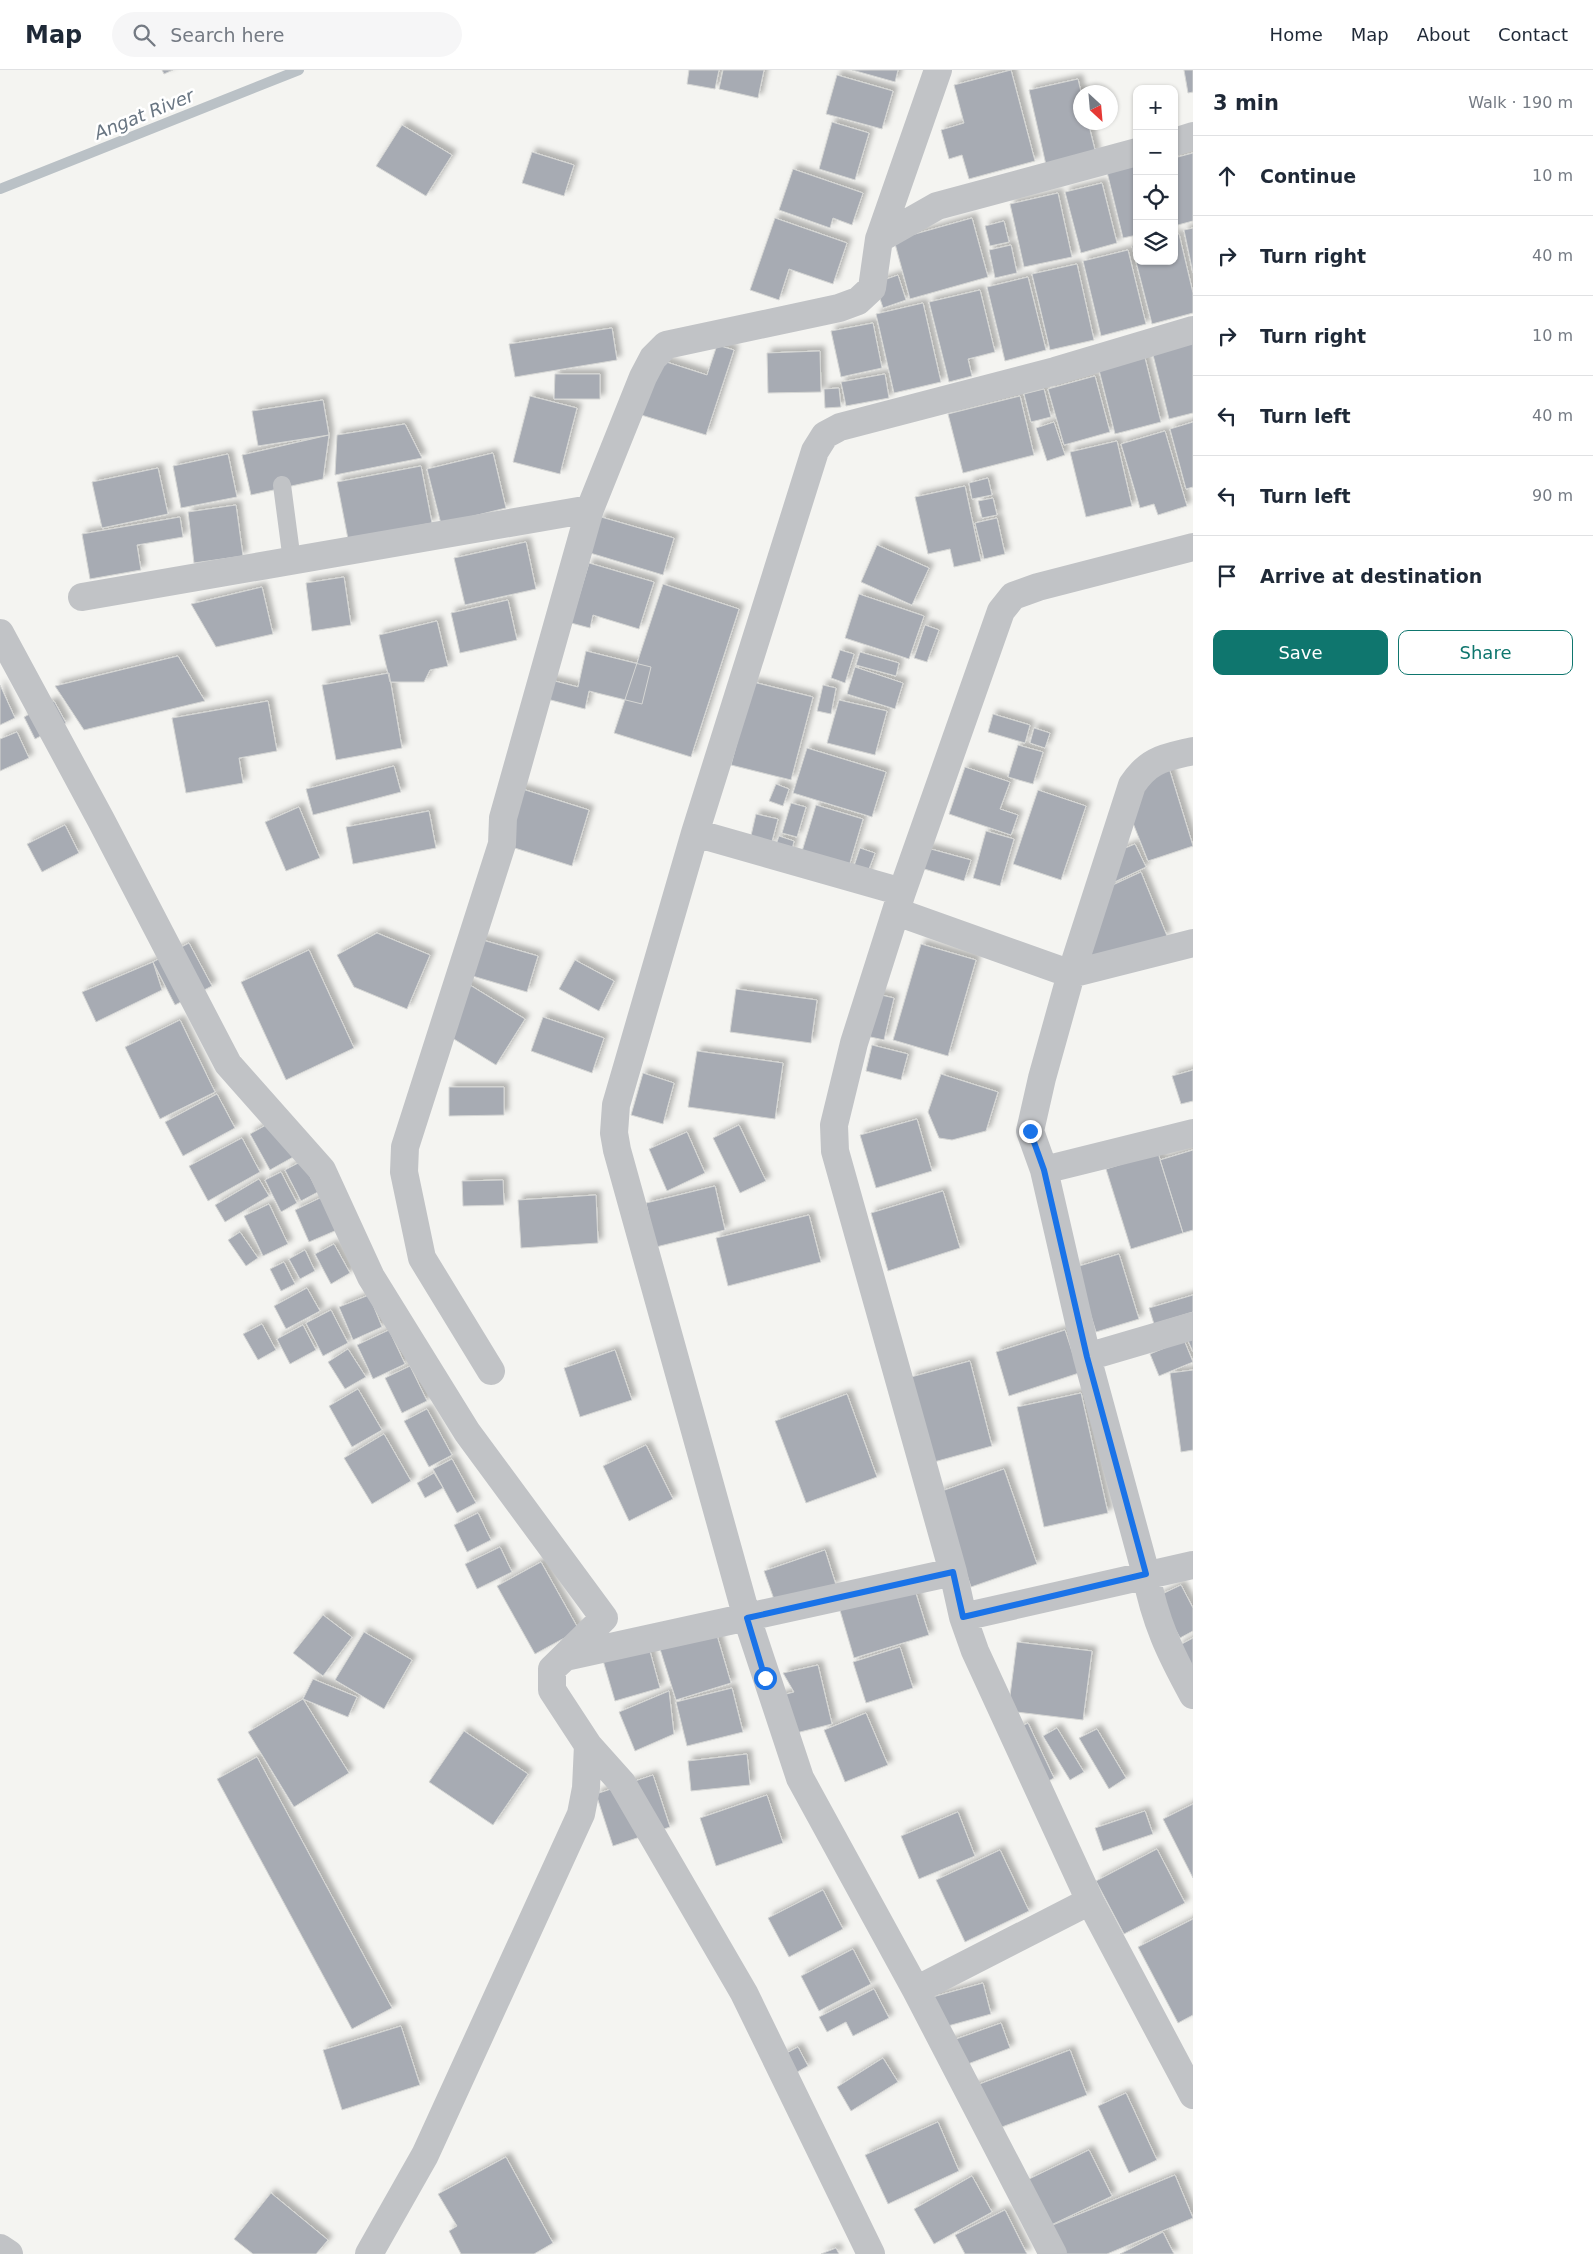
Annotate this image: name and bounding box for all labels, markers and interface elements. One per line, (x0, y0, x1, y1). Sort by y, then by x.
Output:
search box (112, 12, 462, 57)
text: Map (25, 21, 82, 49)
icon: search (130, 21, 158, 49)
text: Search here (170, 24, 284, 46)
text: Home (1270, 24, 1323, 45)
text: Map (1351, 24, 1389, 45)
text: About (1417, 24, 1470, 45)
text: Contact (1498, 24, 1568, 45)
water label: Angat River (90, 84, 198, 144)
north arrow (1073, 85, 1118, 130)
map controls (1133, 85, 1178, 265)
button: + (1133, 85, 1178, 130)
text: 3 min (1213, 91, 1279, 115)
text: Walk · 190 m (1468, 93, 1573, 112)
button: − (1133, 130, 1178, 175)
icon: ahead (1213, 162, 1241, 190)
text: Continue (1260, 165, 1356, 187)
text: 10 m (1532, 166, 1573, 185)
button: locate (1133, 175, 1178, 220)
button: layers (1133, 220, 1178, 265)
icon: right (1213, 242, 1241, 270)
text: Turn right (1260, 245, 1366, 267)
text: 40 m (1532, 246, 1573, 265)
icon: right (1213, 322, 1241, 350)
text: Turn right (1260, 325, 1366, 347)
text: 10 m (1532, 326, 1573, 345)
icon: left (1213, 402, 1241, 430)
text: Turn left (1260, 405, 1351, 427)
text: 40 m (1532, 406, 1573, 425)
icon: left (1213, 482, 1241, 510)
text: Turn left (1260, 485, 1351, 507)
text: 90 m (1532, 486, 1573, 505)
icon: arrive (1213, 562, 1241, 590)
text: Arrive at destination (1260, 565, 1482, 587)
button: Save (1213, 630, 1388, 675)
button: Share (1398, 630, 1573, 675)
route end (1019, 1120, 1042, 1143)
route start (754, 1667, 777, 1690)

